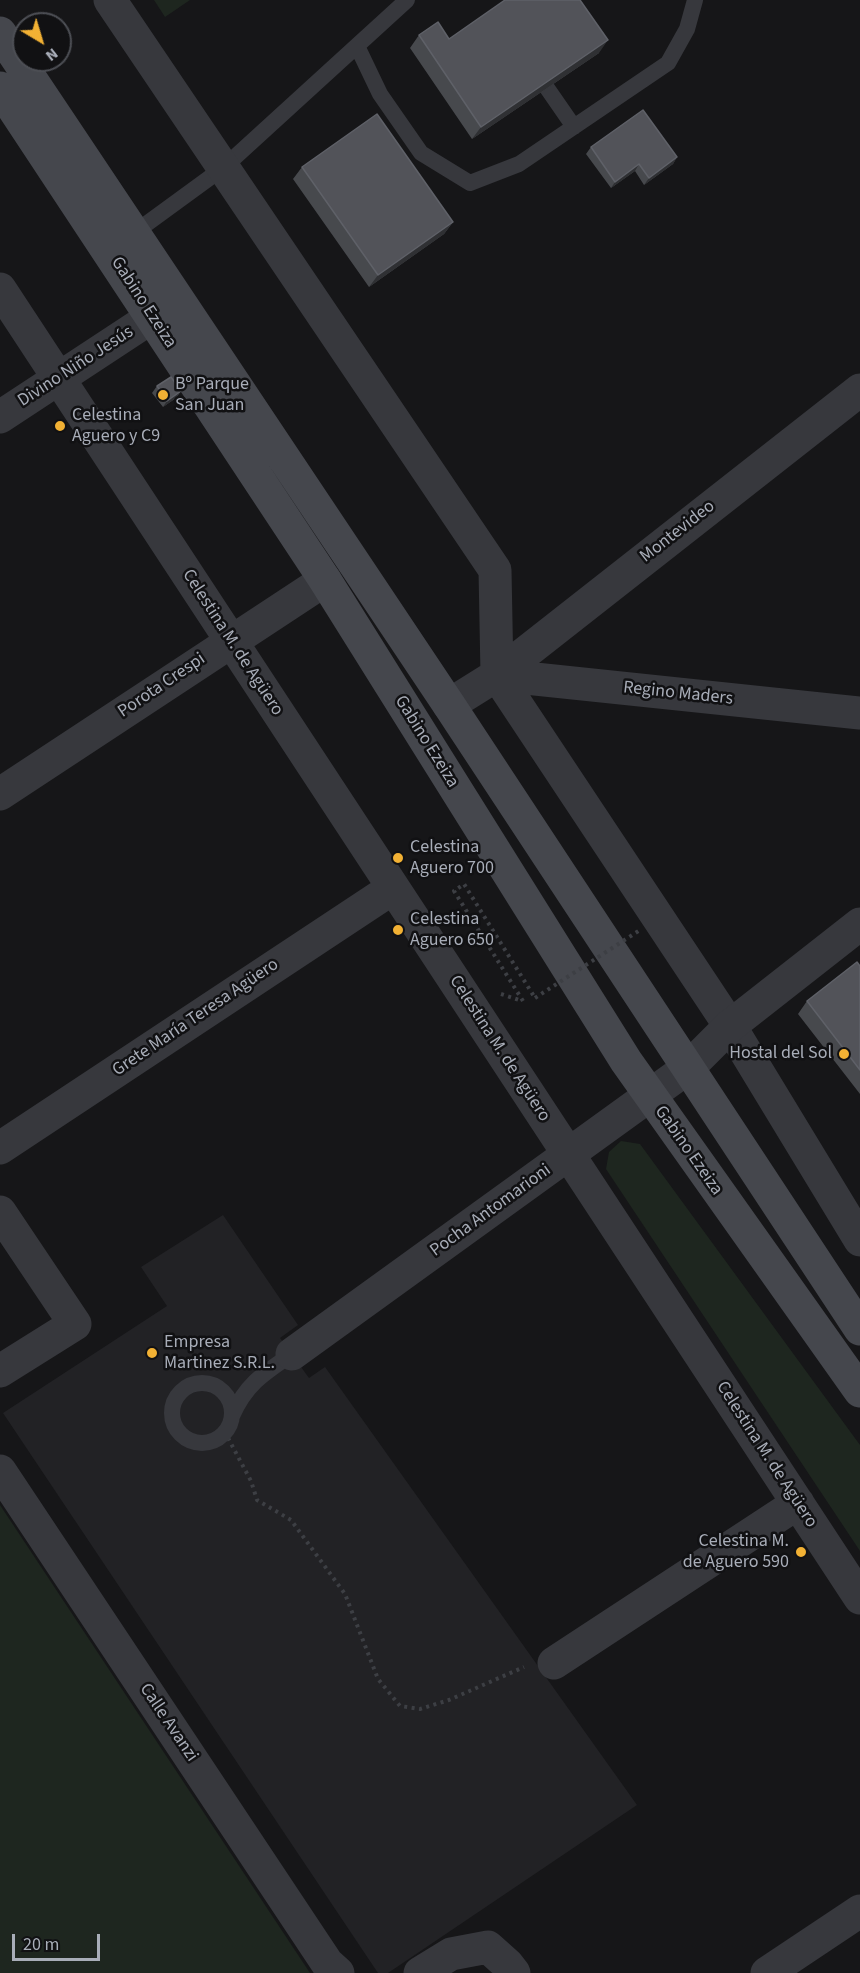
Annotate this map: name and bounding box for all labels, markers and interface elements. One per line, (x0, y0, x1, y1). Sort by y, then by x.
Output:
north arrow (12, 12, 72, 72)
text: N (41, 43, 63, 67)
street label: Gabino Ezeiza (106, 253, 180, 353)
street label: Divino Niño Jesús (14, 322, 138, 412)
place label: Bº Parque San Juan (175, 374, 249, 416)
marker: Bº Parque San Juan (156, 388, 170, 402)
place label: Celestina Aguero y C9 (72, 405, 160, 448)
marker: Celestina Aguero y C9 (53, 419, 67, 433)
street label: Montevideo (636, 496, 720, 568)
street label: Celestina M. de Agüero (177, 566, 287, 720)
street label: Porota Crespi (114, 649, 210, 723)
street label: Regino Maders (622, 677, 734, 711)
street label: Gabino Ezeiza (389, 692, 463, 792)
place label: Celestina Aguero 700 (410, 837, 494, 880)
marker: Celestina Aguero 700 (391, 851, 405, 865)
place label: Celestina Aguero 650 (410, 909, 494, 952)
marker: Celestina Aguero 650 (391, 923, 405, 937)
street label: Grete María Teresa Agüero (109, 954, 283, 1082)
street label: Celestina M. de Agüero (444, 972, 554, 1126)
place label: Hostal del Sol (729, 1043, 832, 1065)
marker: Hostal del Sol (837, 1047, 851, 1061)
street label: Gabino Ezeiza (649, 1102, 727, 1200)
street label: Pocha Antomarioni (426, 1160, 556, 1262)
place label: Empresa Martinez S.R.L. (164, 1332, 275, 1374)
marker: Empresa Martinez S.R.L. (145, 1346, 159, 1360)
street label: Celestina M. de Agüero (711, 1378, 821, 1532)
place label: Celestina M. de Aguero 590 (683, 1531, 789, 1574)
marker: Celestina M. de Aguero 590 (794, 1545, 808, 1559)
street label: Calle Avanzi (134, 1680, 202, 1766)
scale bar (15, 1922, 104, 1960)
text: 20 m (23, 1932, 59, 1957)

